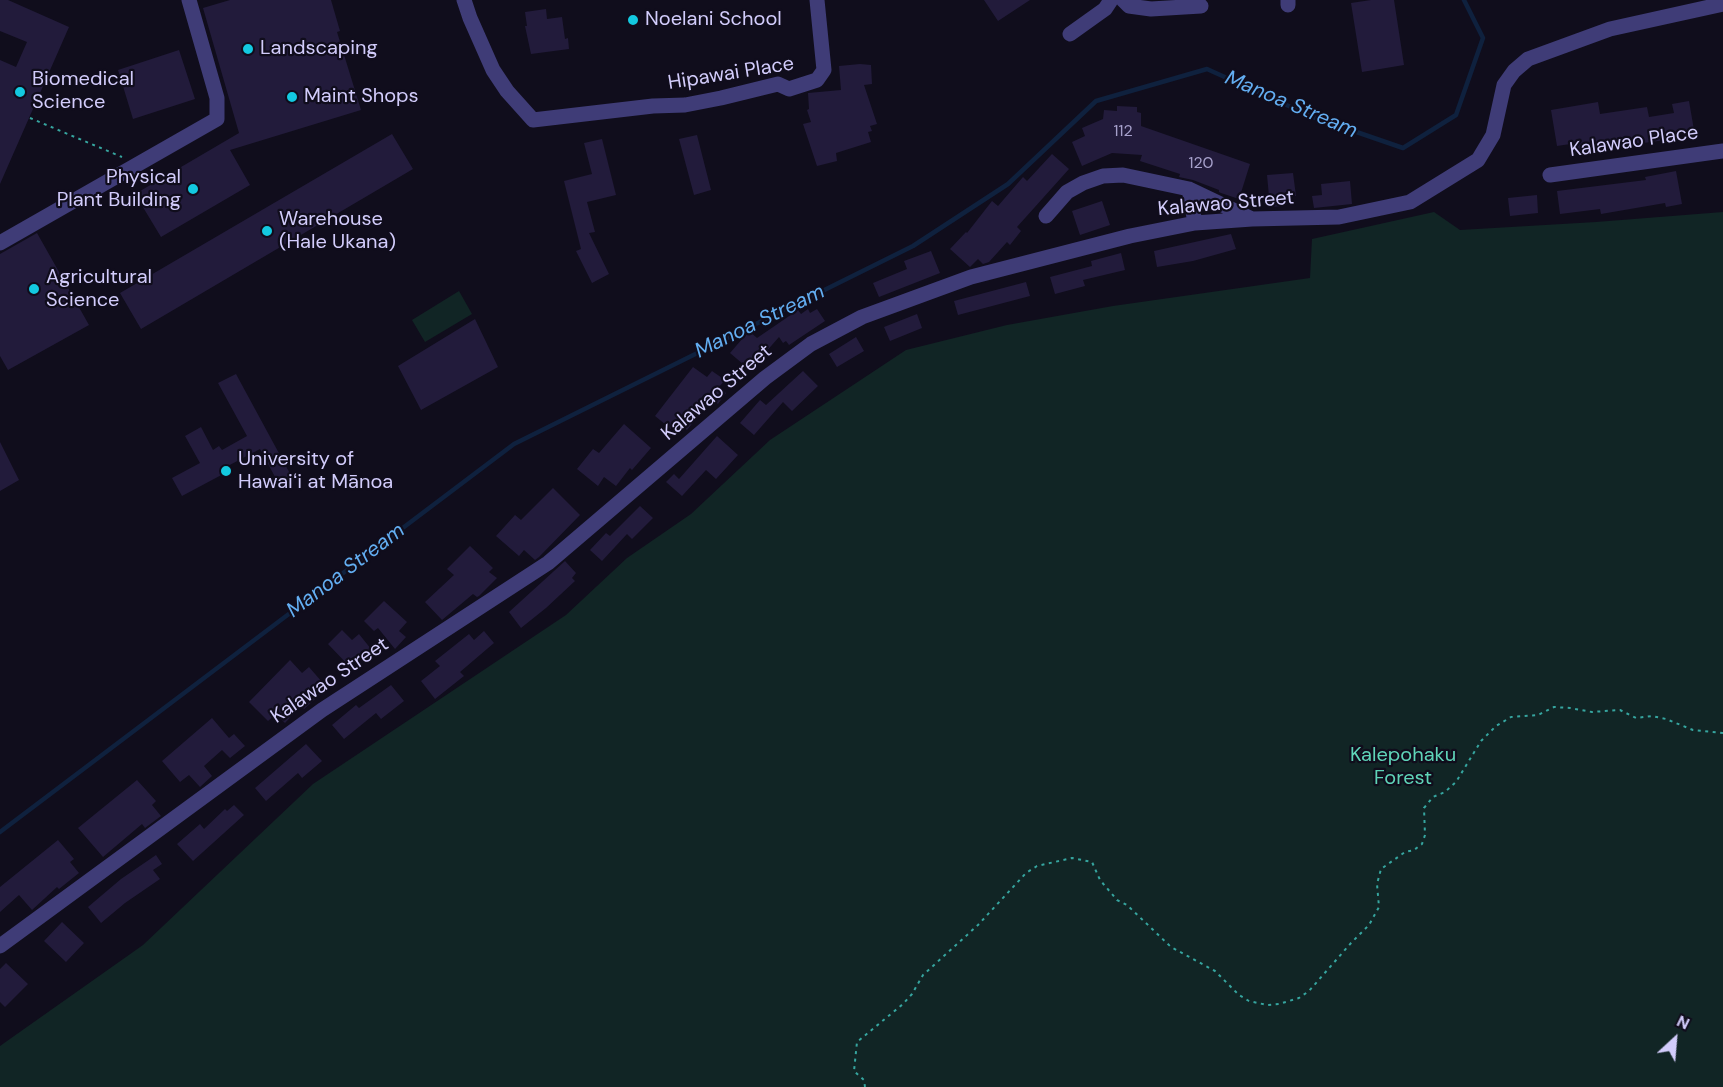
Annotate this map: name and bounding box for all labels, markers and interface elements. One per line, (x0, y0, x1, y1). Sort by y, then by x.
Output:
place label: Noelani School (645, 8, 782, 32)
marker: Noelani School (626, 13, 640, 27)
place label: Landscaping (260, 37, 378, 61)
marker: Landscaping (241, 42, 255, 56)
street label: Hipawai Place (666, 52, 796, 96)
water label: Manoa Stream (1221, 66, 1361, 144)
place label: Biomedical Science (32, 68, 134, 115)
marker: Biomedical Science (13, 85, 27, 99)
place label: Maint Shops (304, 85, 419, 109)
marker: Maint Shops (285, 90, 299, 104)
street label: Kalawao Place (1568, 121, 1700, 163)
house number: 112 (1113, 122, 1133, 142)
house number: 120 (1189, 154, 1213, 174)
place label: Physical Plant Building (57, 166, 181, 213)
marker: Physical Plant Building (186, 182, 200, 196)
street label: Kalawao Street (1157, 186, 1295, 222)
place label: Warehouse (Hale Ukana) (279, 208, 396, 255)
marker: Warehouse (Hale Ukana) (260, 224, 274, 238)
place label: Agricultural Science (46, 266, 152, 313)
water label: Manoa Stream (691, 280, 829, 364)
marker: Agricultural Science (27, 282, 41, 296)
street label: Kalawao Street (657, 340, 777, 446)
place label: University of Hawaiʻi at Mānoa (238, 448, 393, 495)
marker: University of Hawaiʻi at Mānoa (219, 464, 233, 478)
water label: Manoa Stream (282, 518, 410, 624)
street label: Kalawao Street (267, 633, 393, 729)
park label: Kalepohaku Forest (1350, 744, 1456, 791)
north arrow (1645, 1009, 1705, 1069)
text: N (1673, 1010, 1693, 1034)

